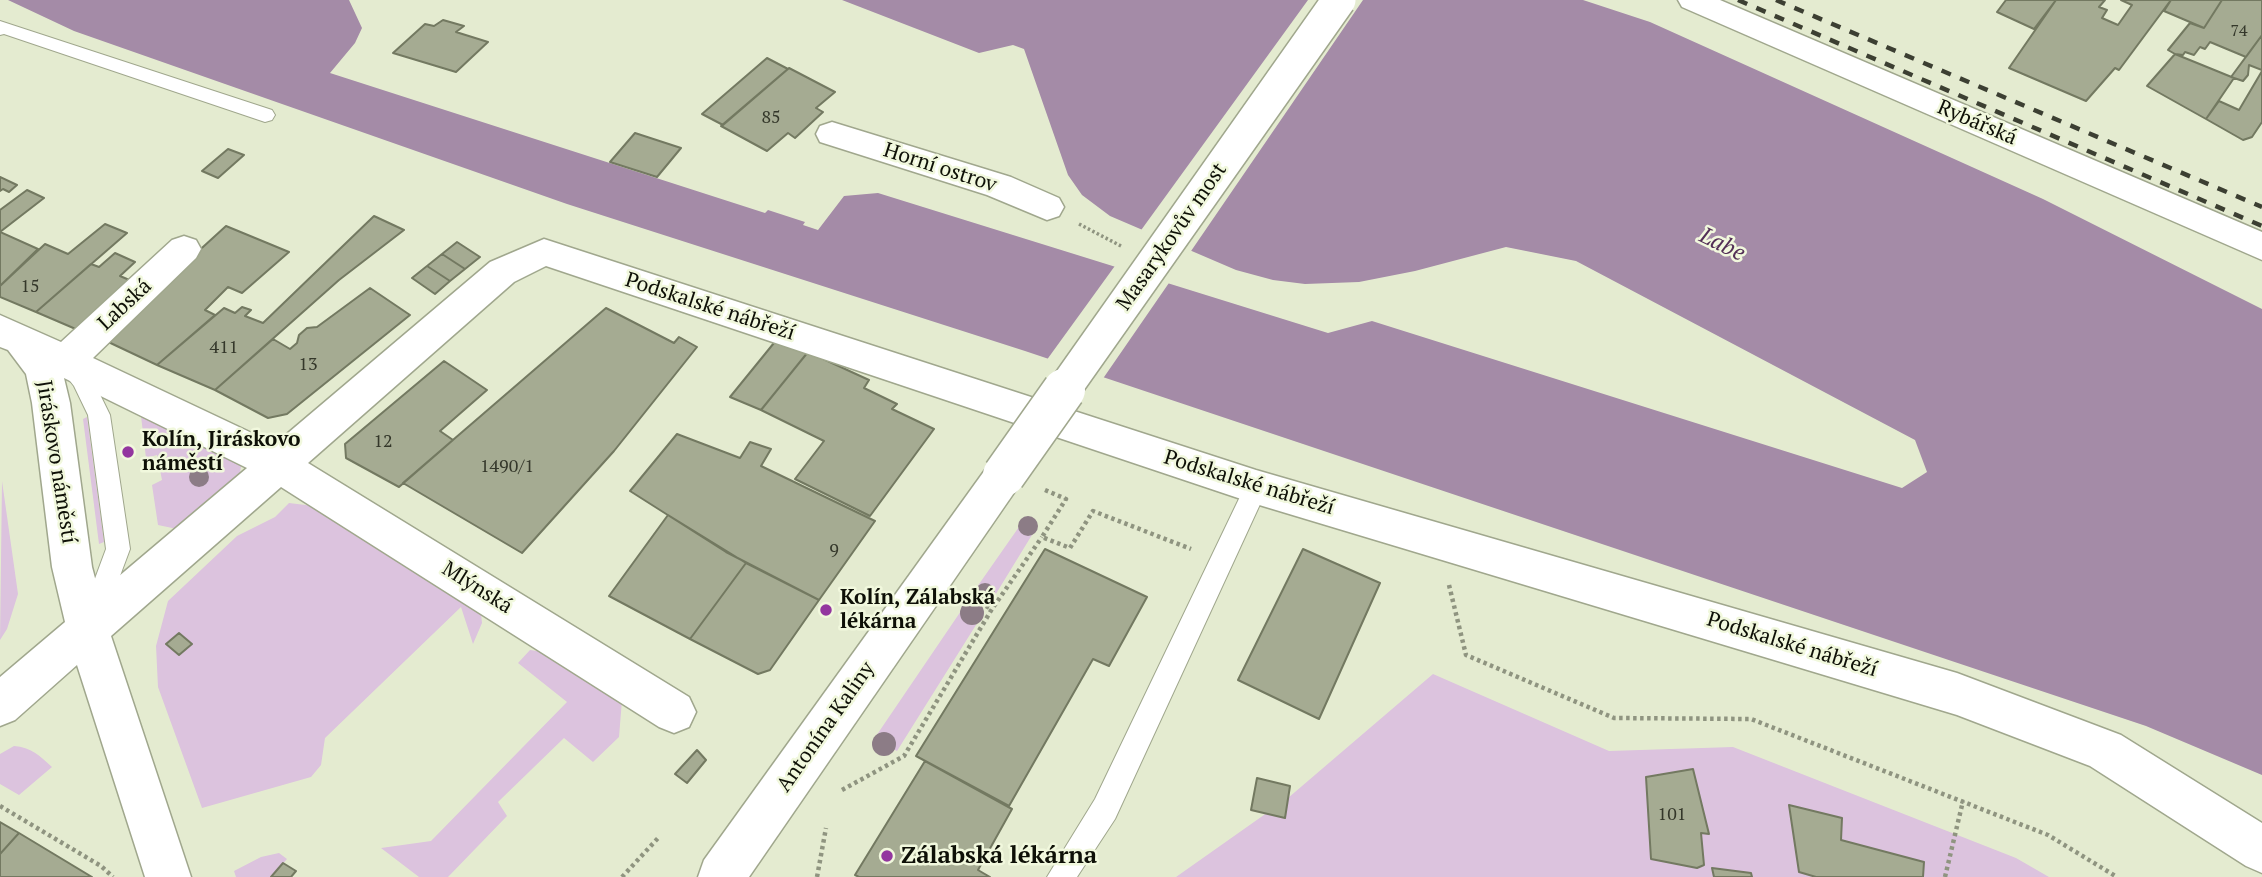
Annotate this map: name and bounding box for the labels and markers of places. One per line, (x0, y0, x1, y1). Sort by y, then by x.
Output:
place label: Kolín, Jiráskovo náměstí (142, 427, 300, 477)
marker: Kolín, Jiráskovo náměstí (120, 444, 136, 460)
place label: Kolín, Zálabská lékárna (840, 585, 995, 635)
marker: Kolín, Zálabská lékárna (818, 602, 834, 618)
place label: Zálabská lékárna (901, 842, 1097, 870)
marker: Zálabská lékárna (879, 848, 895, 864)

